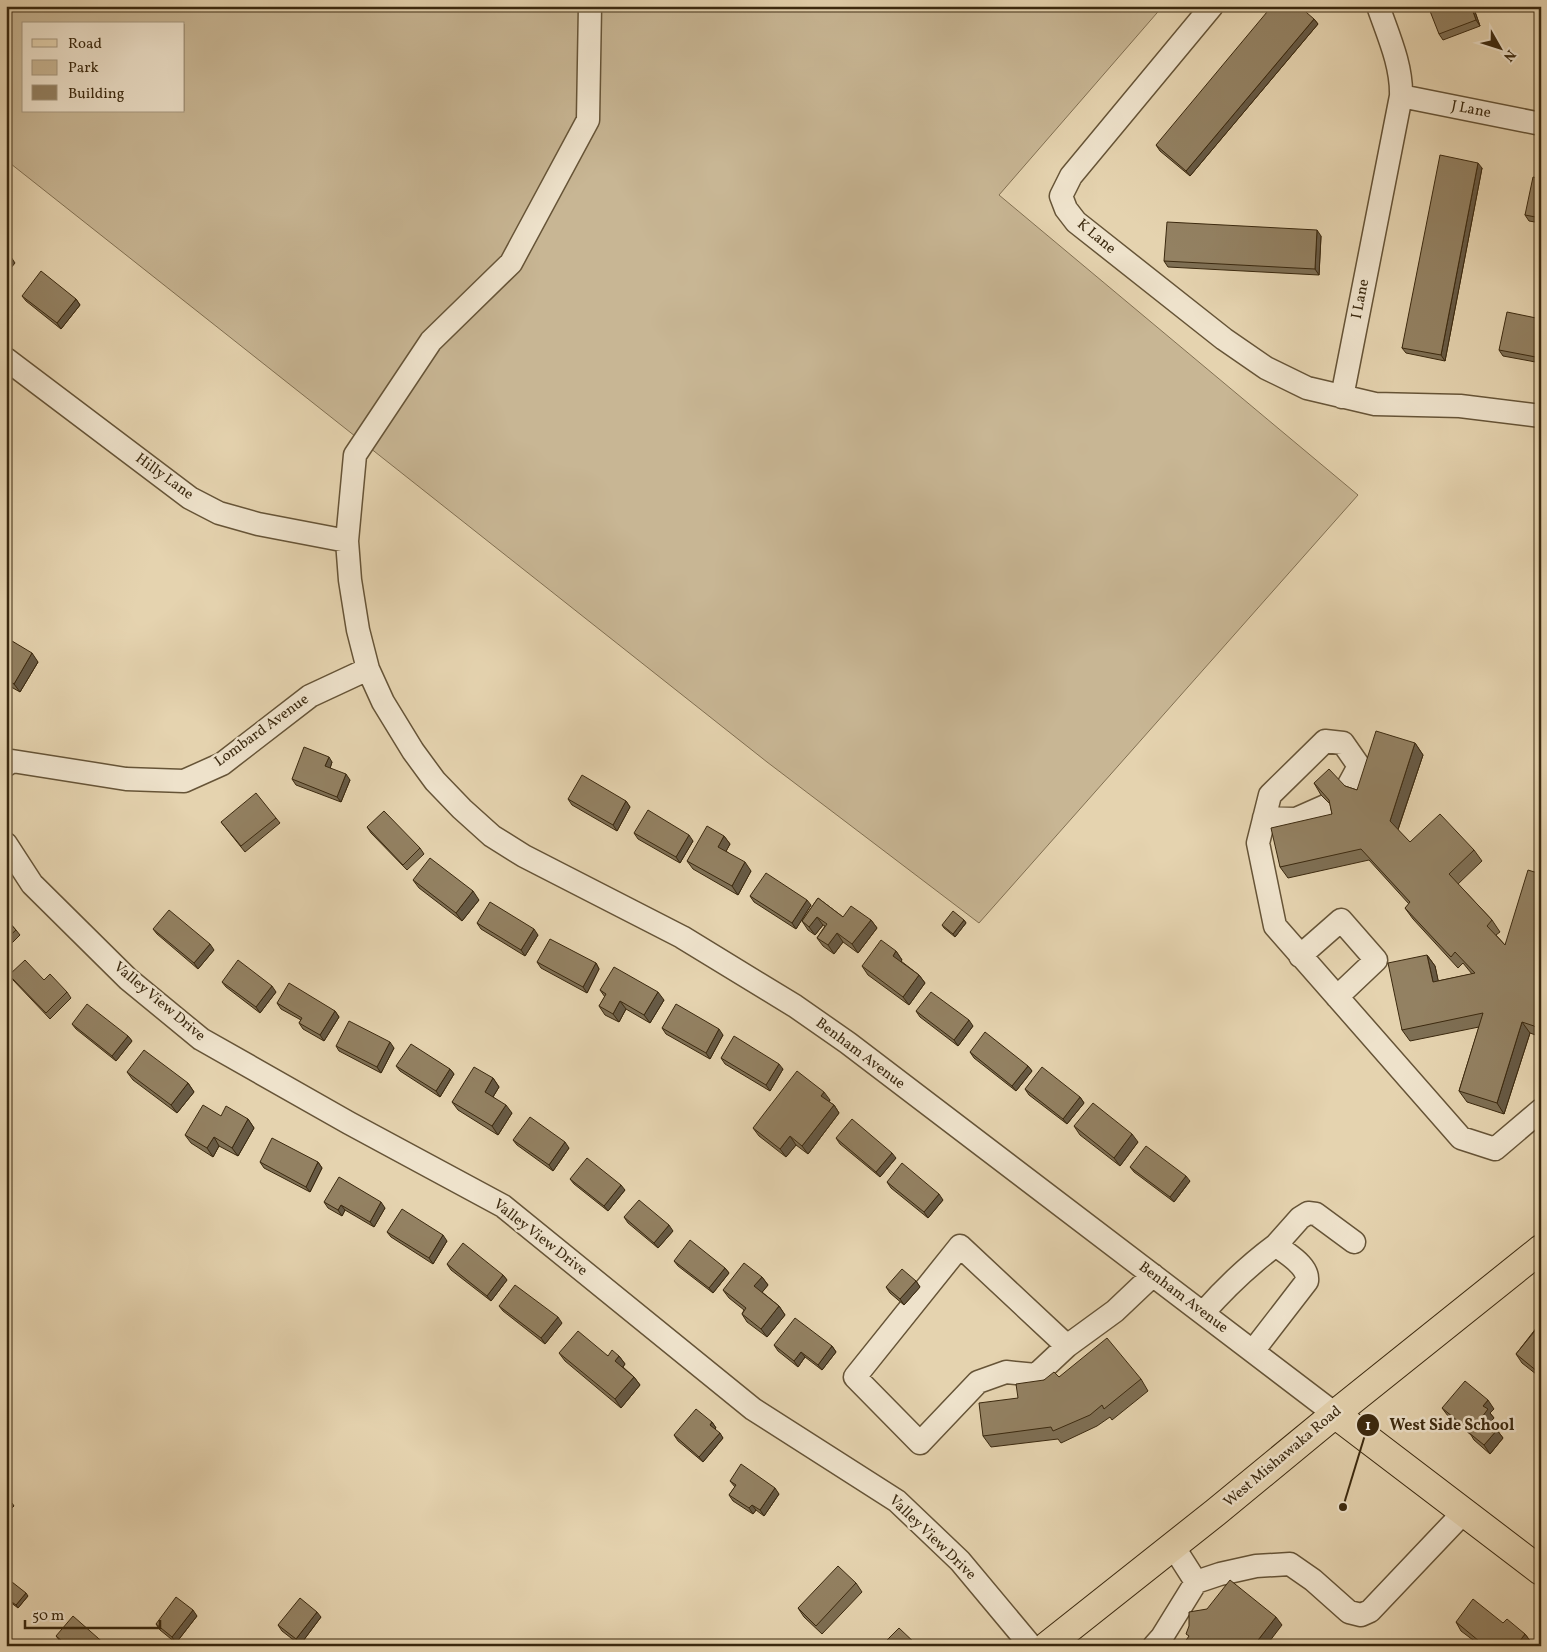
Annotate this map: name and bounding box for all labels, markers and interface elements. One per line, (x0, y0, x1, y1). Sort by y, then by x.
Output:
legend (22, 22, 185, 112)
north arrow (1474, 22, 1524, 72)
text: Road (68, 34, 102, 55)
text: N (1498, 45, 1520, 65)
text: Park (68, 58, 99, 79)
text: Building (68, 84, 125, 105)
street label: J Lane (1449, 96, 1493, 124)
street label: K Lane (1072, 214, 1120, 260)
street label: I Lane (1347, 277, 1375, 321)
street label: Hilly Lane (131, 449, 197, 505)
street label: Lombard Avenue (210, 690, 314, 772)
street label: Valley View Drive (108, 957, 210, 1047)
street label: Benham Avenue (811, 1013, 909, 1095)
street label: Valley View Drive (488, 1195, 592, 1281)
street label: Benham Avenue (1134, 1257, 1232, 1339)
street label: West Mishawaka Road (1220, 1401, 1346, 1513)
callout: West Side School (1355, 1409, 1525, 1440)
text: West Side School (1390, 1415, 1515, 1437)
text: 1 (1365, 1416, 1371, 1437)
street label: Valley View Drive (884, 1491, 980, 1585)
scale bar (25, 1597, 160, 1629)
text: 50 m (32, 1606, 64, 1627)

